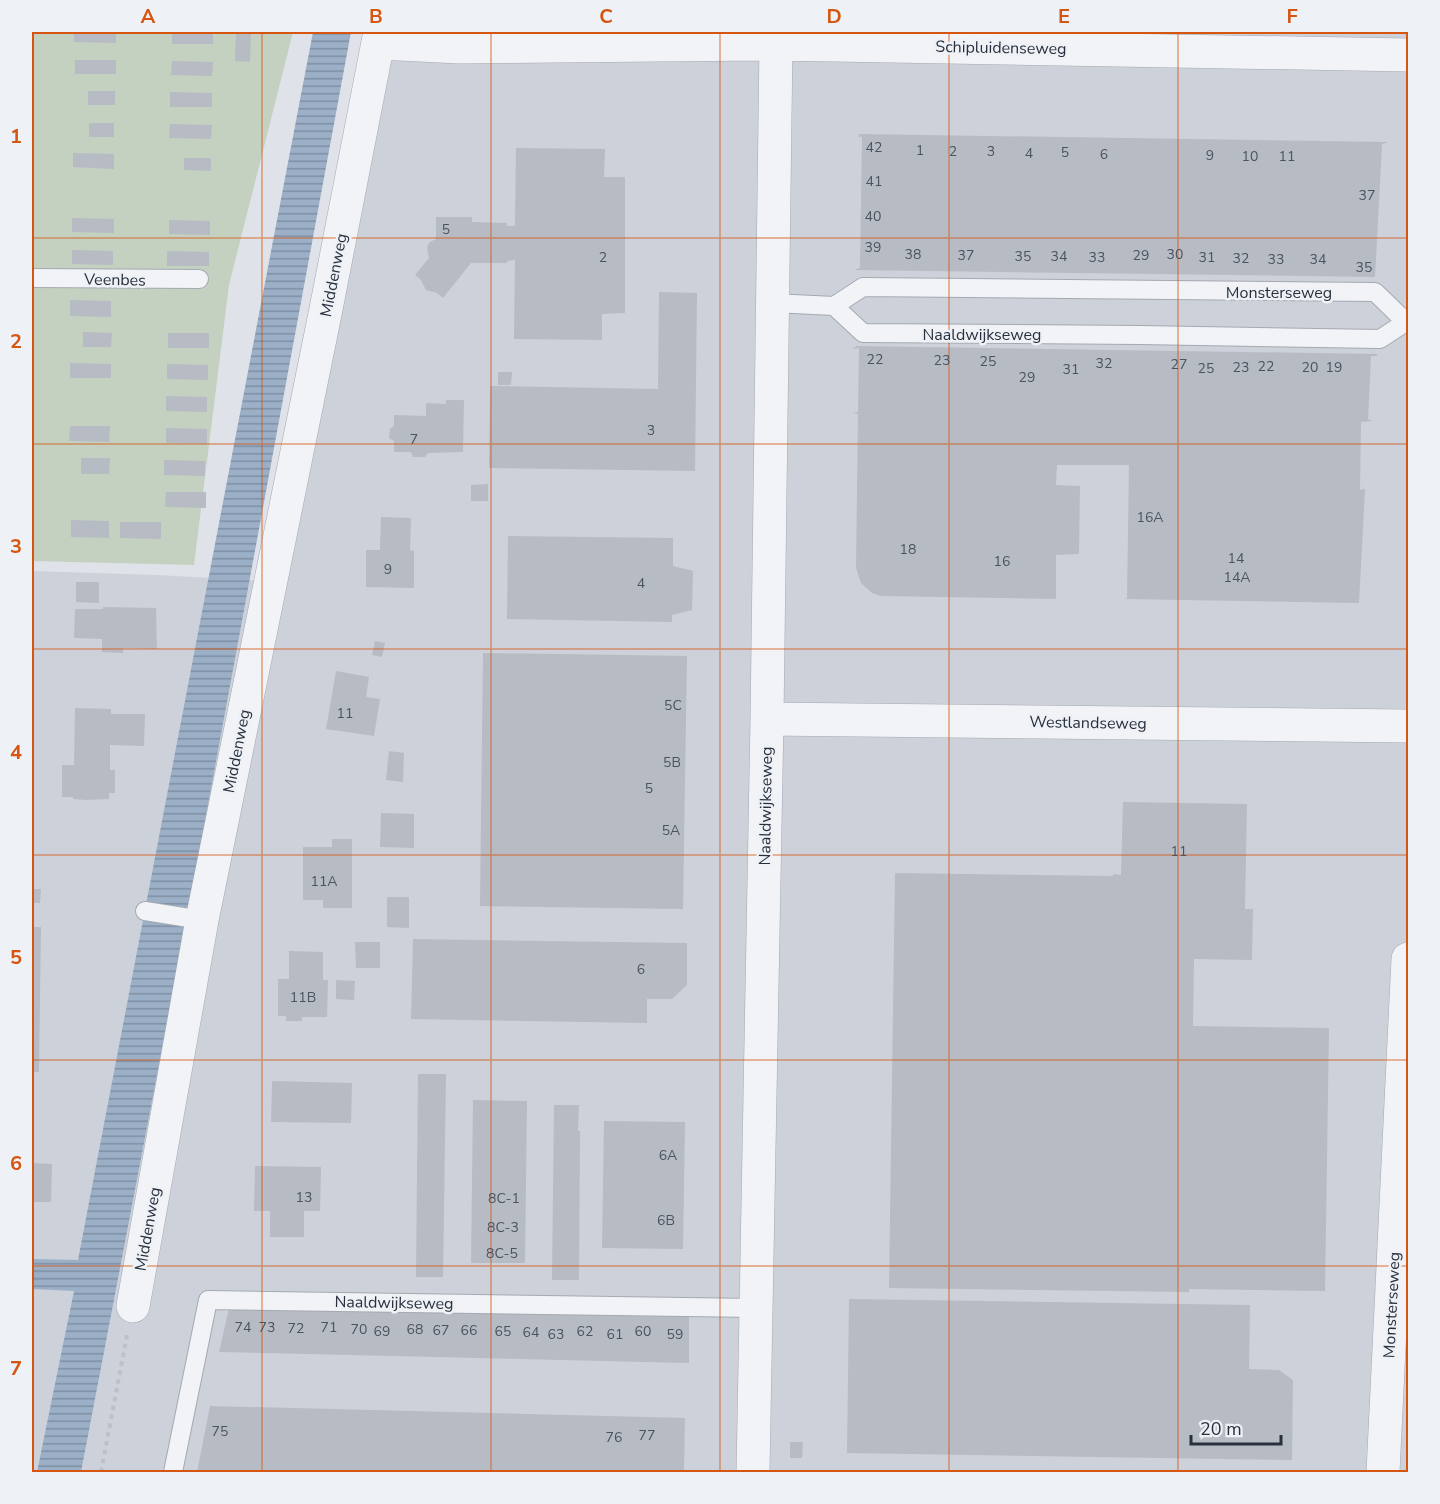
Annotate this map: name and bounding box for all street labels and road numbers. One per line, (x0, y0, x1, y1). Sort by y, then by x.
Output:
street label: Schipluidenseweg (935, 36, 1067, 60)
street label: Middenweg (315, 231, 353, 319)
street label: Veenbes (83, 268, 146, 292)
street label: Monsterseweg (1226, 282, 1332, 304)
street label: Naaldwijkseweg (923, 324, 1041, 346)
street label: Middenweg (218, 707, 256, 795)
street label: Westlandseweg (1029, 711, 1147, 735)
street label: Naaldwijkseweg (754, 746, 778, 866)
street label: Middenweg (130, 1186, 166, 1273)
street label: Monsterseweg (1378, 1251, 1406, 1359)
street label: Naaldwijkseweg (334, 1291, 454, 1315)

